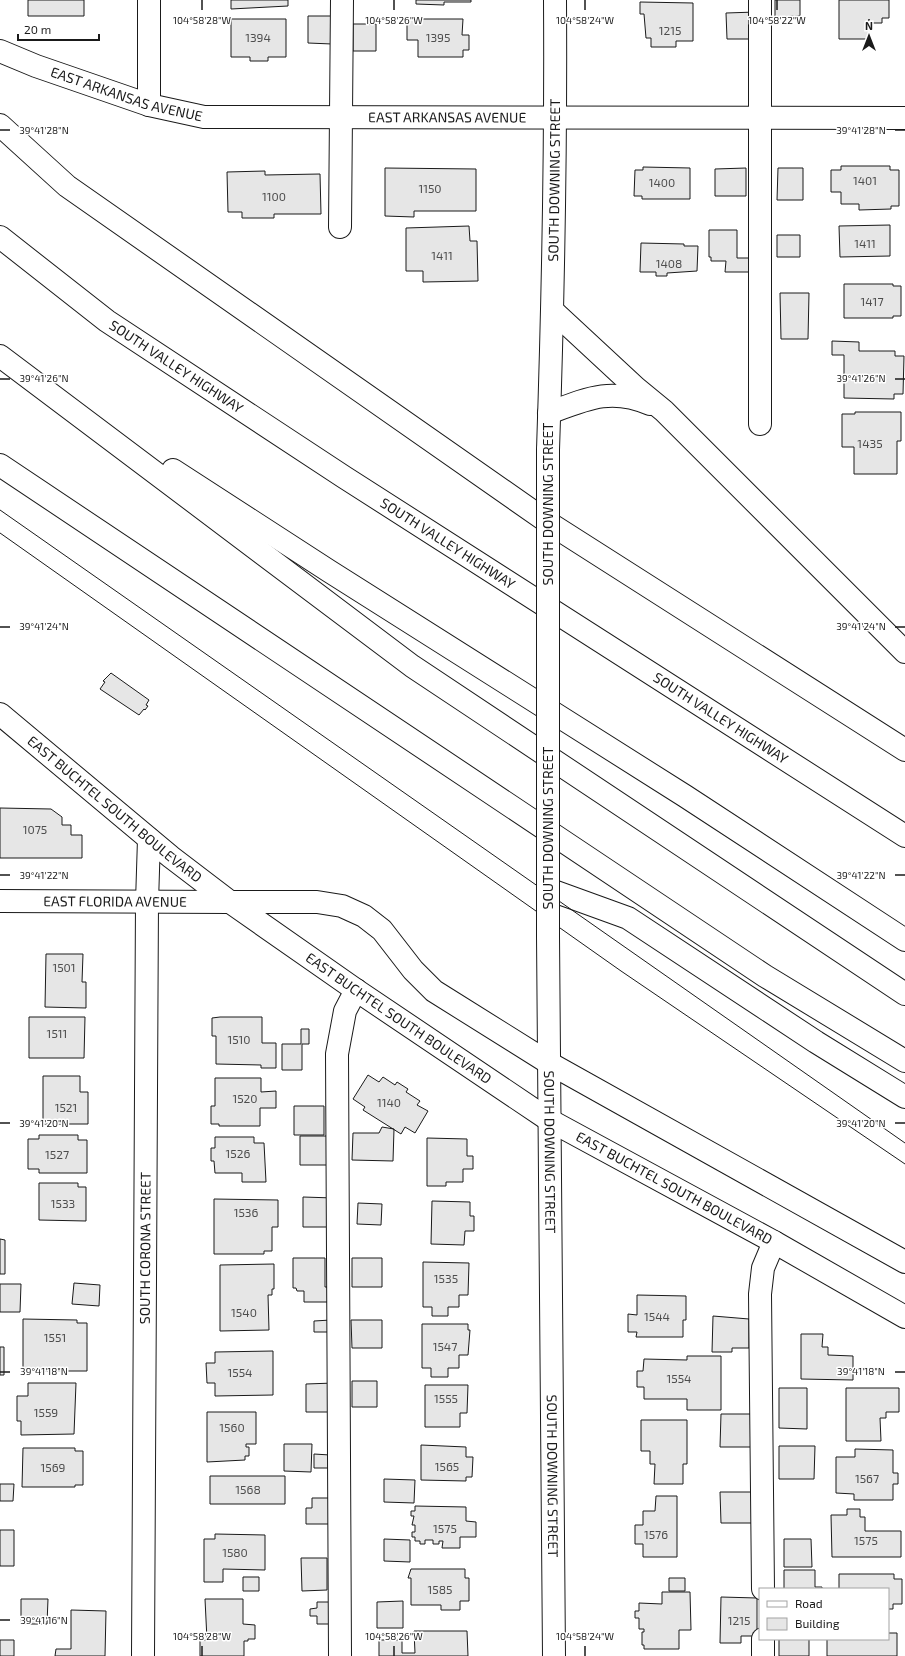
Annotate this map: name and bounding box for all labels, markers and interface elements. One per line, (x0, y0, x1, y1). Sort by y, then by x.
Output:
text: 104°58'28"W (173, 14, 232, 26)
text: 104°58'26"W (365, 14, 423, 26)
text: 104°58'24"W (556, 14, 615, 26)
text: 104°58'22"W (748, 14, 806, 26)
scale bar (18, 16, 99, 42)
north arrow (849, 16, 889, 56)
text: N (865, 19, 873, 32)
text: 20 m (24, 22, 51, 36)
house number: 1215 (659, 23, 681, 37)
house number: 1394 (245, 30, 271, 44)
house number: 1395 (426, 30, 450, 44)
street label: EAST ARKANSAS AVENUE (48, 63, 204, 124)
street label: SOUTH DOWNING STREET (544, 99, 563, 262)
street label: EAST ARKANSAS AVENUE (368, 108, 526, 125)
text: 39°41'28"N (19, 124, 69, 136)
text: 39°41'28"N (836, 124, 886, 136)
house number: 1401 (853, 173, 877, 187)
house number: 1400 (649, 175, 675, 189)
house number: 1150 (418, 181, 442, 195)
house number: 1100 (262, 189, 286, 203)
house number: 1411 (854, 236, 876, 250)
house number: 1411 (431, 248, 453, 262)
house number: 1408 (656, 256, 682, 270)
house number: 1417 (860, 294, 884, 308)
street label: SOUTH VALLEY HIGHWAY (106, 316, 247, 416)
text: 39°41'26"N (19, 372, 69, 384)
text: 39°41'26"N (836, 372, 886, 384)
street label: SOUTH DOWNING STREET (539, 423, 556, 585)
house number: 1435 (857, 436, 883, 450)
street label: SOUTH VALLEY HIGHWAY (378, 494, 519, 592)
text: 39°41'24"N (19, 620, 69, 632)
text: 39°41'24"N (836, 620, 886, 632)
street label: SOUTH VALLEY HIGHWAY (650, 668, 792, 767)
street label: EAST BUCHTEL SOUTH BOULEVARD (24, 732, 206, 886)
street label: SOUTH DOWNING STREET (539, 747, 556, 909)
house number: 1075 (23, 822, 47, 836)
text: 39°41'22"N (20, 869, 68, 881)
text: 39°41'22"N (837, 869, 885, 881)
street label: EAST FLORIDA AVENUE (43, 892, 187, 910)
street label: EAST BUCHTEL SOUTH BOULEVARD (303, 949, 495, 1087)
house number: 1501 (52, 960, 76, 974)
house number: 1511 (47, 1026, 67, 1040)
house number: 1510 (227, 1032, 251, 1046)
street label: SOUTH DOWNING STREET (541, 1070, 559, 1234)
house number: 1520 (232, 1091, 258, 1105)
house number: 1140 (377, 1095, 401, 1109)
house number: 1521 (55, 1100, 77, 1114)
text: 39°41'20"N (19, 1117, 69, 1129)
text: 39°41'20"N (836, 1117, 886, 1129)
street label: EAST BUCHTEL SOUTH BOULEVARD (573, 1127, 776, 1248)
house number: 1526 (226, 1146, 251, 1160)
house number: 1527 (45, 1147, 69, 1161)
street label: SOUTH CORONA STREET (136, 1172, 154, 1324)
house number: 1533 (51, 1196, 75, 1210)
house number: 1536 (234, 1205, 259, 1219)
house number: 1535 (434, 1271, 458, 1285)
house number: 1540 (231, 1305, 257, 1319)
house number: 1544 (644, 1309, 670, 1323)
house number: 1551 (44, 1330, 66, 1344)
house number: 1547 (433, 1339, 457, 1353)
text: 39°41'18"N (20, 1365, 68, 1377)
house number: 1554 (227, 1365, 253, 1379)
text: 39°41'18"N (837, 1365, 885, 1377)
house number: 1554 (666, 1371, 692, 1385)
house number: 1555 (434, 1391, 458, 1405)
street label: SOUTH DOWNING STREET (544, 1394, 562, 1558)
house number: 1559 (34, 1405, 58, 1419)
house number: 1560 (219, 1420, 245, 1434)
house number: 1565 (435, 1459, 459, 1473)
house number: 1569 (41, 1460, 66, 1474)
house number: 1567 (855, 1471, 879, 1485)
house number: 1568 (235, 1482, 261, 1496)
house number: 1575 (433, 1521, 457, 1535)
house number: 1576 (644, 1527, 668, 1541)
house number: 1575 (854, 1533, 878, 1547)
house number: 1580 (222, 1545, 248, 1559)
house number: 1585 (428, 1582, 452, 1596)
legend (759, 1588, 889, 1640)
text: Road (795, 1596, 823, 1610)
house number: 1215 (728, 1613, 750, 1627)
text: 39°41'16"N (20, 1614, 68, 1626)
text: Building (795, 1616, 840, 1630)
text: 104°58'28"W (173, 1630, 232, 1642)
text: 104°58'26"W (365, 1630, 423, 1642)
text: 104°58'24"W (556, 1630, 615, 1642)

